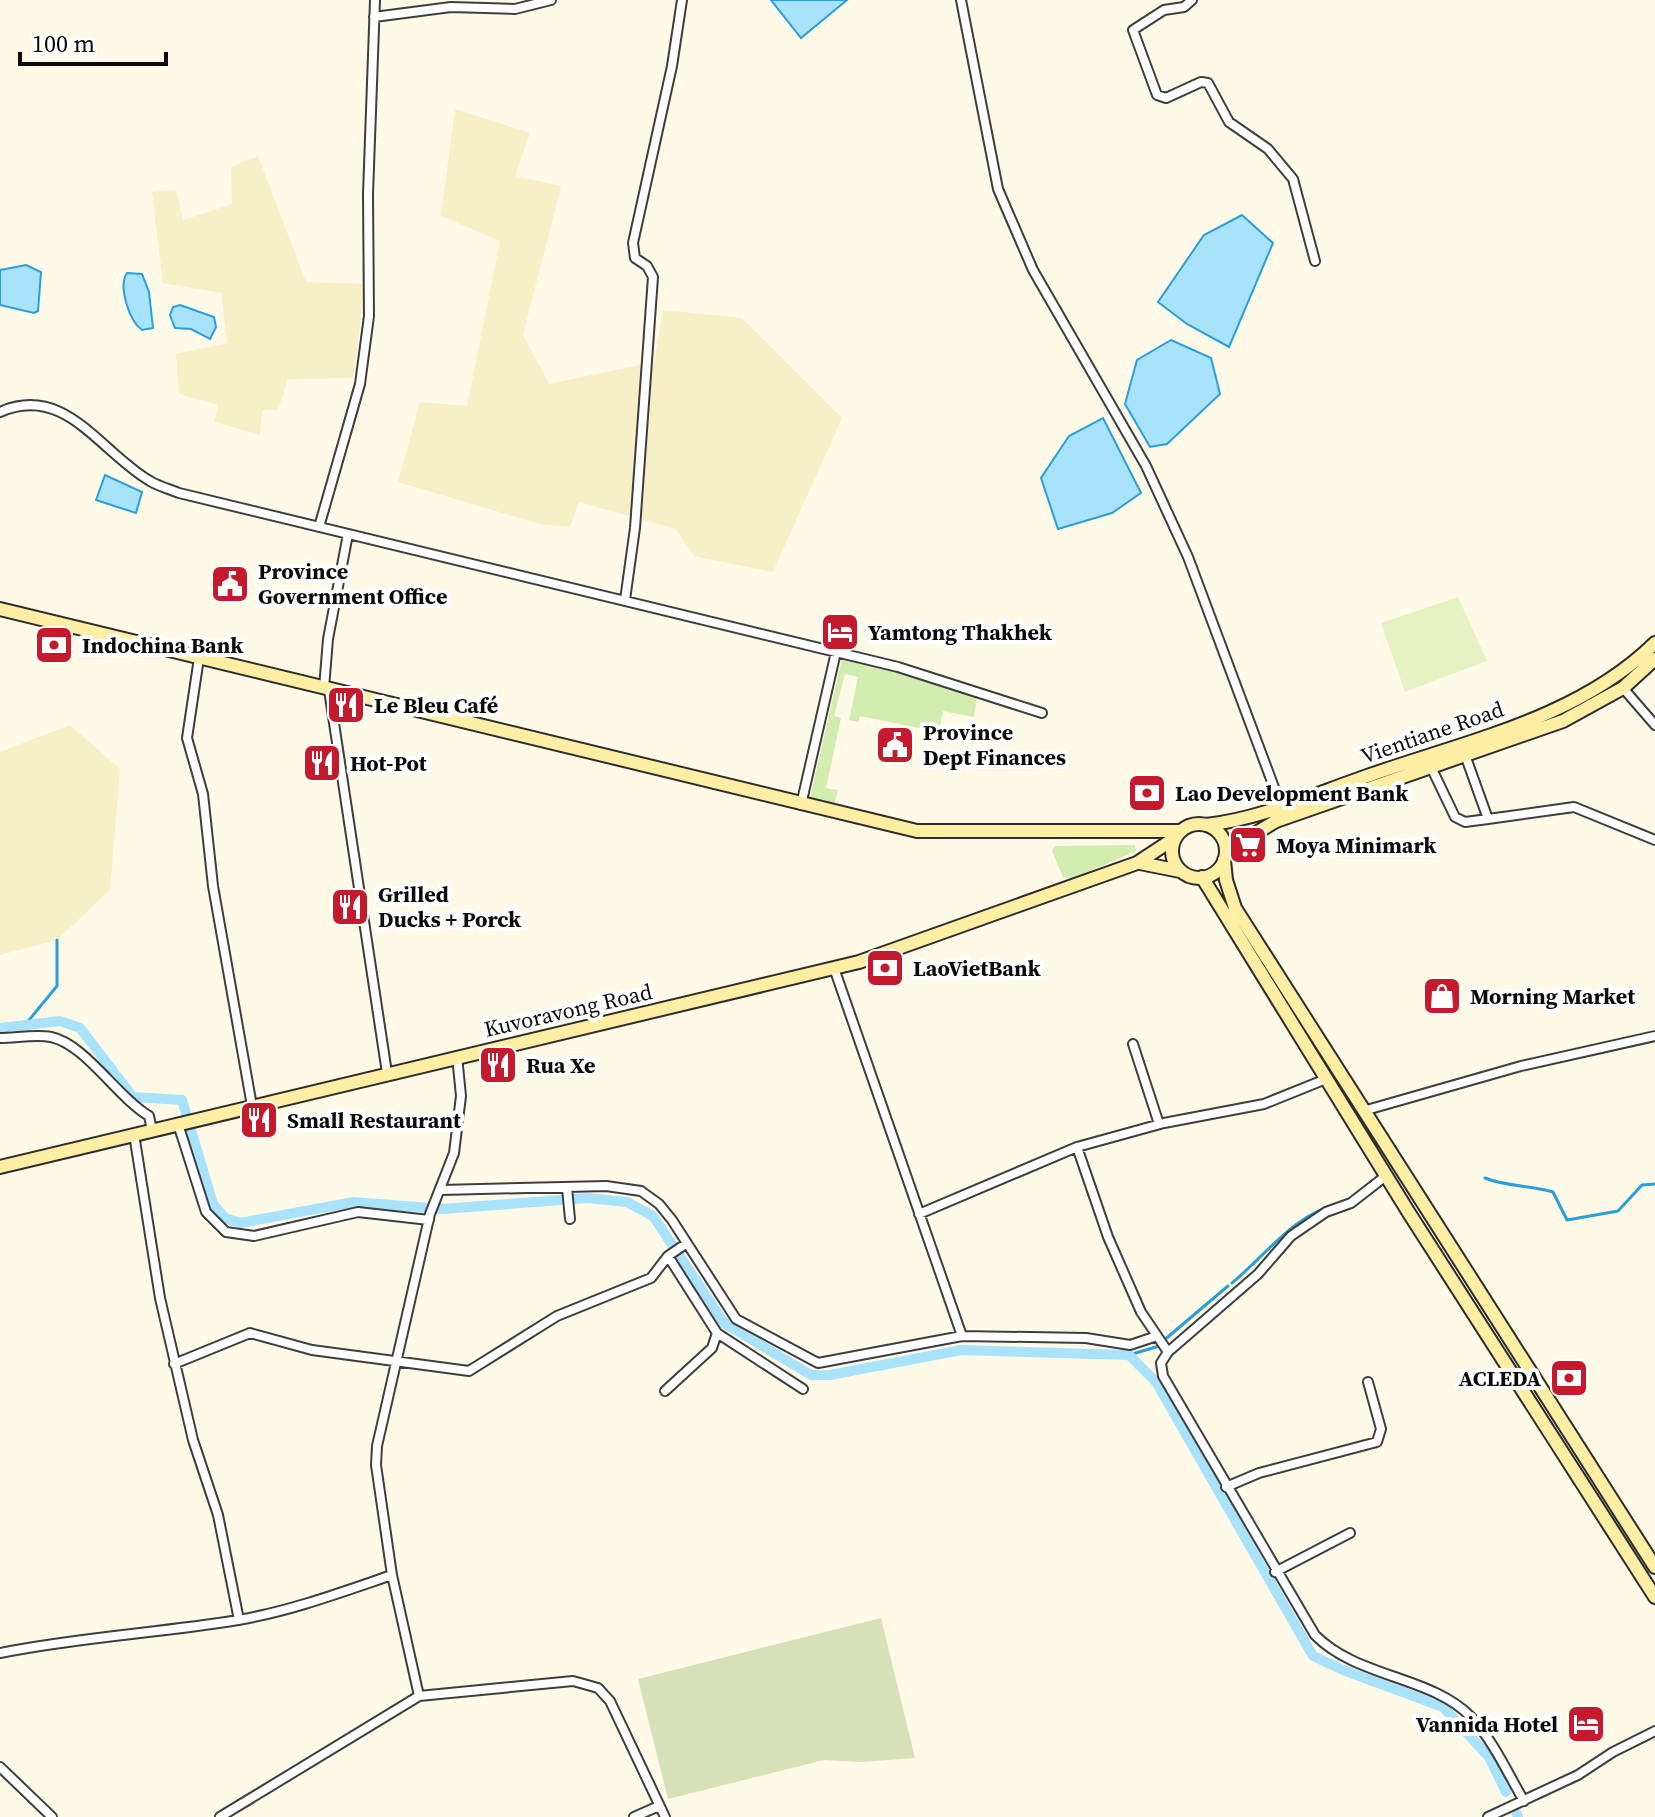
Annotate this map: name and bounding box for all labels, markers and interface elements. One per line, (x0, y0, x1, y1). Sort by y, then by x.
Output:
scale bar (20, 16, 166, 66)
text: 100 m (32, 27, 95, 60)
place label: Province Government Office (258, 556, 447, 611)
public building icon: Province Government Office (209, 563, 251, 605)
hotel icon: Yamtong Thakhek (819, 611, 861, 653)
place label: Yamtong Thakhek (868, 617, 1053, 647)
bank icon: Indochina Bank (33, 624, 75, 666)
place label: Indochina Bank (82, 630, 244, 660)
restaurant icon: Le Bleu Café (325, 684, 367, 726)
place label: Le Bleu Café (374, 690, 498, 720)
street label: Vientiane Road (1356, 693, 1508, 771)
place label: Province Dept Finances (923, 717, 1066, 772)
public building icon: Province Dept Finances (874, 724, 916, 766)
restaurant icon: Hot-Pot (301, 742, 343, 784)
place label: Hot-Pot (350, 748, 428, 778)
bank icon: Lao Development Bank (1126, 772, 1168, 814)
place label: Lao Development Bank (1175, 778, 1409, 808)
supermarket icon: Moya Minimark (1227, 824, 1269, 866)
place label: Moya Minimark (1276, 830, 1437, 860)
place label: Grilled Ducks + Porck (378, 879, 522, 934)
restaurant icon: Grilled Ducks + Porck (329, 886, 371, 928)
bank icon: LaoVietBank (864, 947, 906, 989)
place label: LaoVietBank (913, 953, 1041, 983)
shop icon: Morning Market (1421, 975, 1463, 1017)
street label: Kuvoravong Road (481, 976, 655, 1044)
place label: Morning Market (1470, 981, 1636, 1011)
restaurant icon: Rua Xe (477, 1044, 519, 1086)
place label: Rua Xe (526, 1050, 595, 1080)
restaurant icon: Small Restaurant (238, 1099, 280, 1141)
place label: Small Restaurant (287, 1105, 462, 1135)
bank icon: ACLEDA (1548, 1357, 1590, 1399)
place label: ACLEDA (1458, 1363, 1541, 1393)
hotel icon: Vannida Hotel (1565, 1703, 1607, 1745)
place label: Vannida Hotel (1416, 1709, 1558, 1739)

